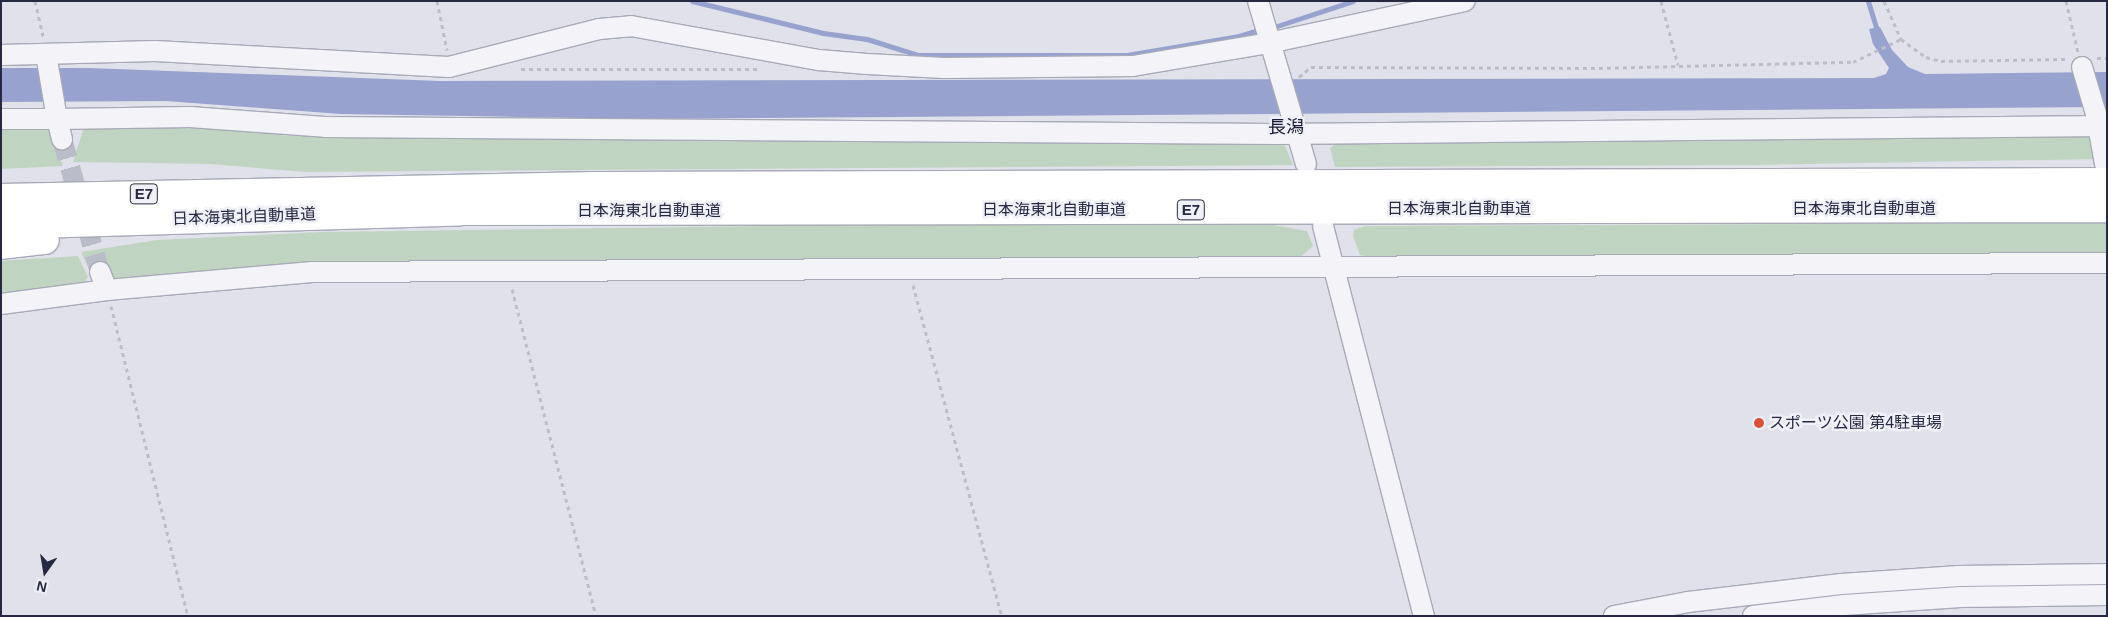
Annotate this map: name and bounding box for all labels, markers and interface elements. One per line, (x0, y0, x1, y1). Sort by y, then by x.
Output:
district label: 長潟 (1268, 116, 1304, 138)
road number: E7 (129, 182, 159, 206)
road number: E7 (1176, 198, 1206, 222)
street label: 日本海東北自動車道 (1387, 199, 1531, 219)
street label: 日本海東北自動車道 (1792, 199, 1936, 219)
street label: 日本海東北自動車道 (982, 200, 1126, 220)
street label: 日本海東北自動車道 (577, 201, 721, 221)
street label: 日本海東北自動車道 (172, 205, 316, 229)
place label: スポーツ公園 第4駐車場 (1769, 413, 1942, 433)
marker: スポーツ公園 第4駐車場 (1753, 417, 1765, 429)
north arrow (20, 547, 70, 597)
text: N (35, 578, 48, 596)

